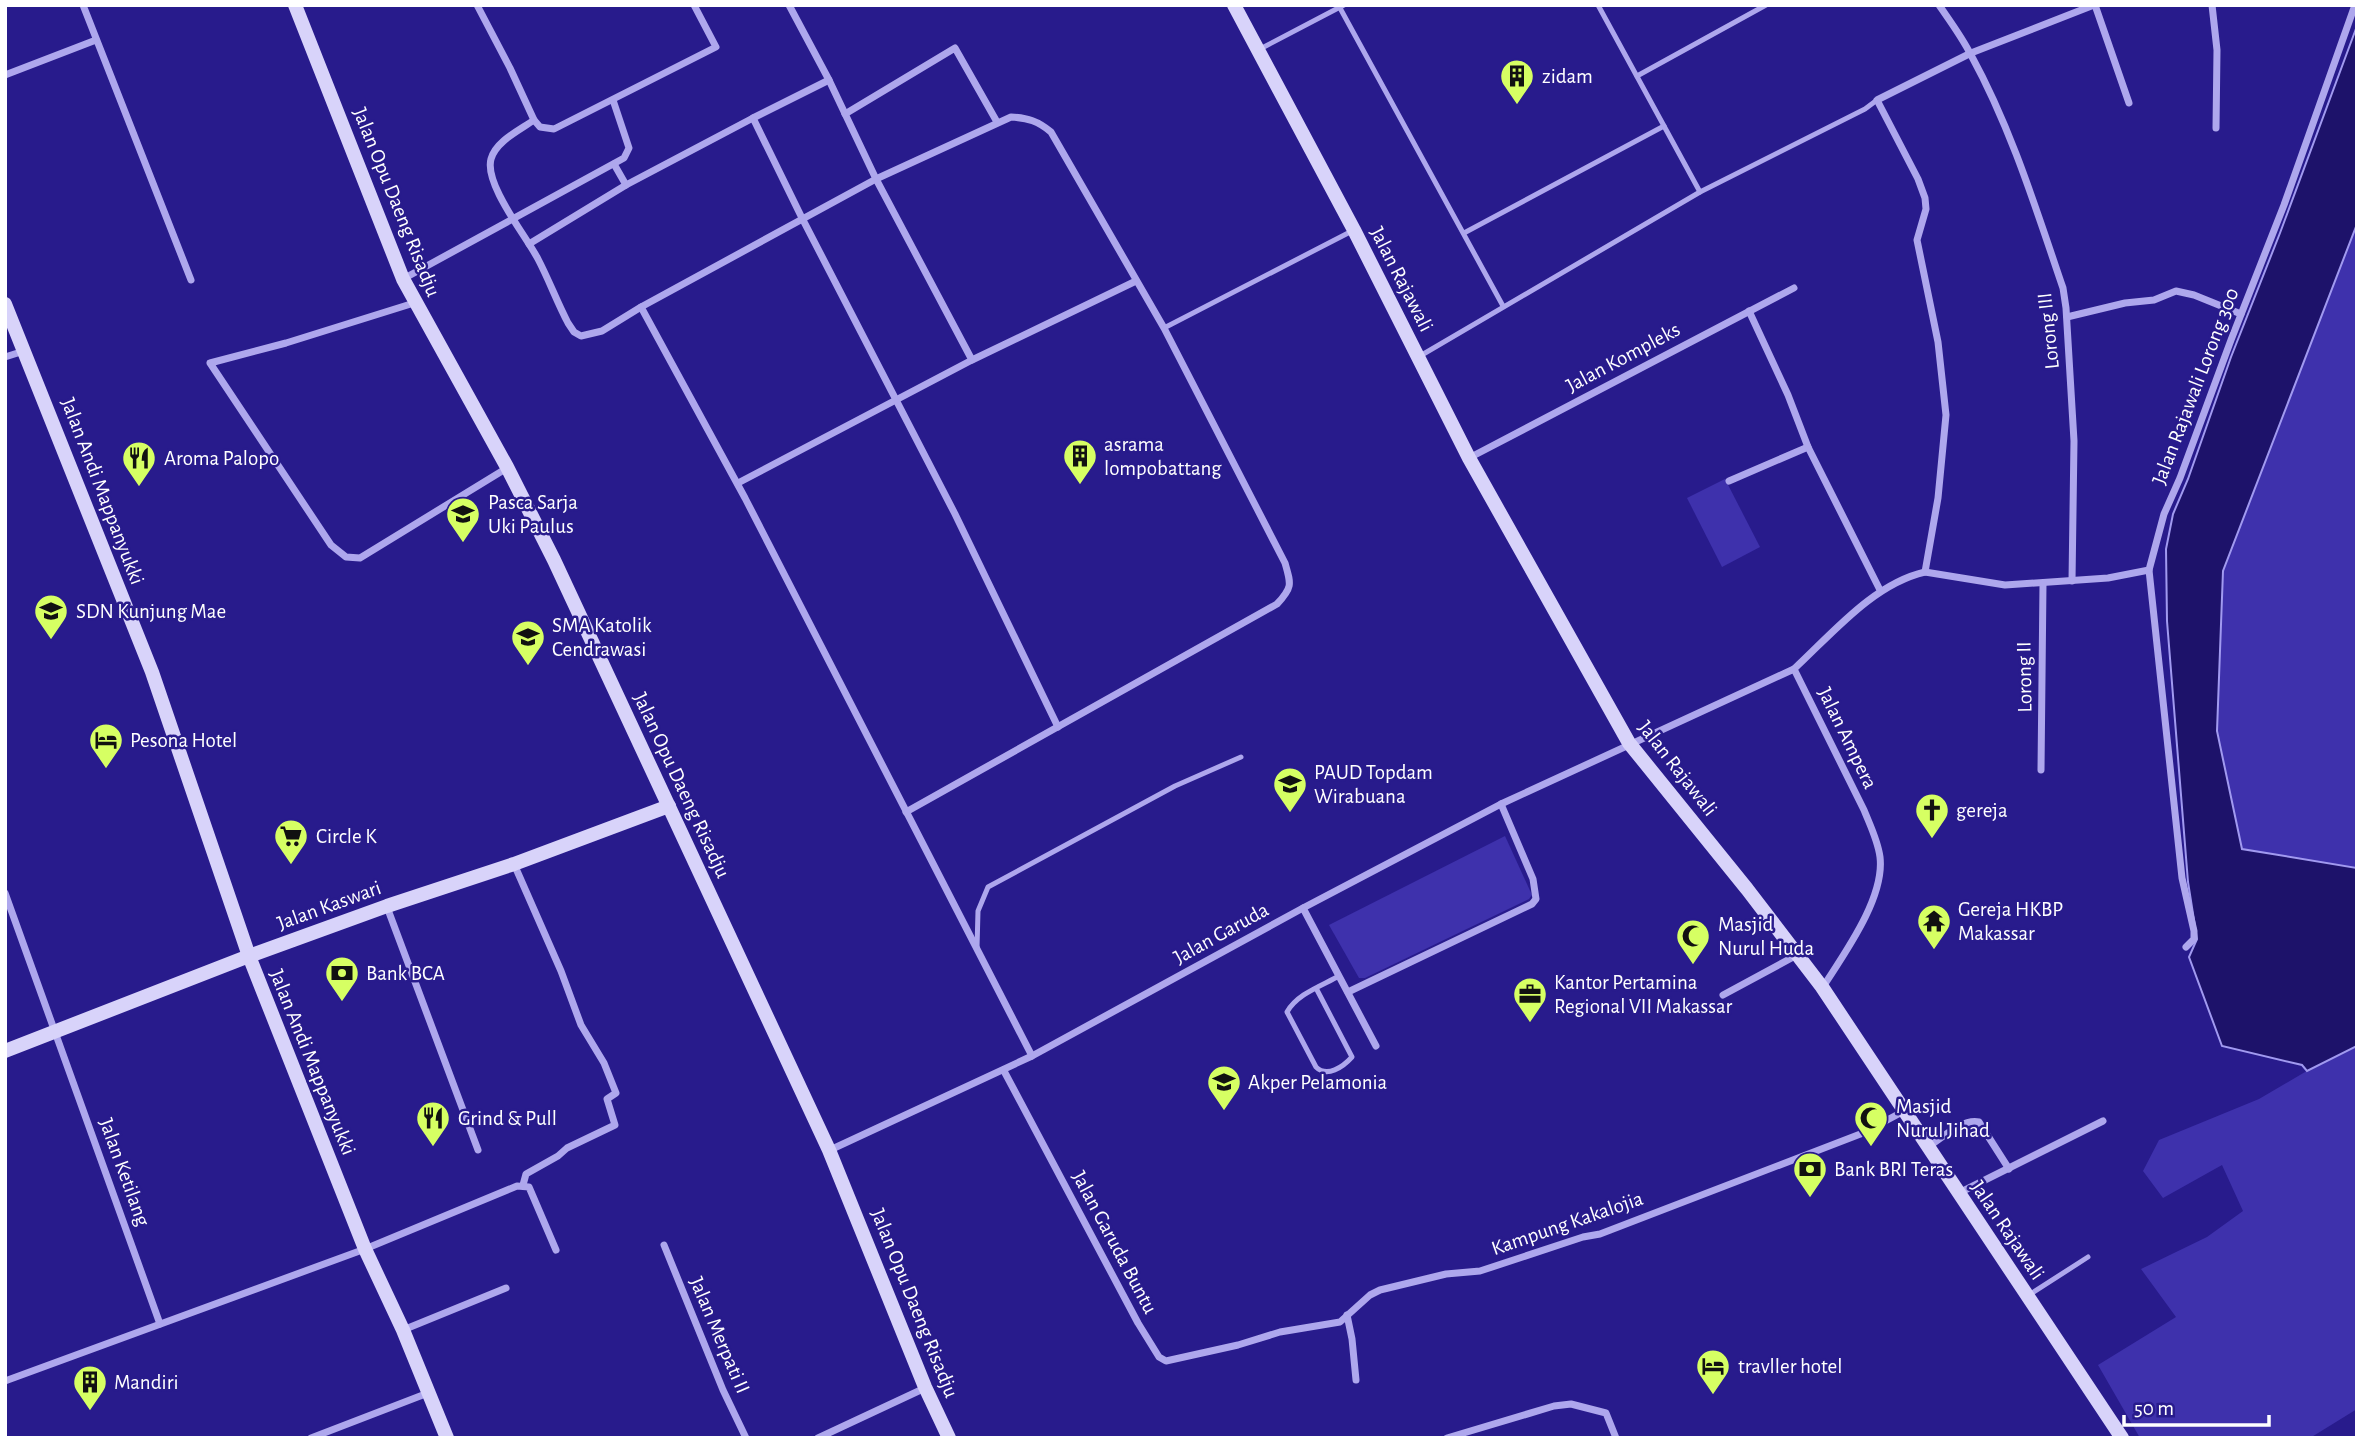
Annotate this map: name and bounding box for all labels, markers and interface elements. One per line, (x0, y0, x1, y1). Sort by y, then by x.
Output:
building icon: zidam (1498, 57, 1536, 106)
place label: zidam (1542, 66, 1593, 87)
street label: Jalan Opu Daeng Risadju (349, 105, 444, 300)
street label: Jalan Rajawali (1366, 223, 1437, 335)
street label: Jalan Rajawali Lorong 300 (2148, 285, 2243, 487)
street label: Lorong III (2034, 292, 2063, 370)
street label: Jalan Kompleks (1563, 319, 1684, 396)
street label: Jalan Andi Mappanyukki (57, 395, 148, 587)
place label: asrama lompobattang (1104, 434, 1222, 479)
building icon: asrama lompobattang (1061, 437, 1099, 486)
restaurant icon: Aroma Palopo (120, 439, 158, 488)
place label: Aroma Palopo (164, 448, 279, 469)
place label: Pasca Sarja Uki Paulus (488, 492, 578, 537)
school or university icon: Pasca Sarja Uki Paulus (444, 495, 482, 544)
school or university icon: SDN Kunjung Mae (32, 592, 70, 641)
place label: SDN Kunjung Mae (76, 601, 226, 622)
place label: SMA Katolik Cendrawasi (552, 615, 652, 660)
school or university icon: SMA Katolik Cendrawasi (509, 618, 547, 667)
street label: Lorong II (2013, 641, 2036, 713)
street label: Jalan Ampera (1814, 684, 1881, 793)
street label: Jalan Opu Daeng Risadju (629, 689, 734, 881)
street label: Jalan Rajawali (1634, 717, 1721, 820)
hotel icon: Pesona Hotel (87, 721, 125, 770)
place label: Pesona Hotel (130, 730, 237, 751)
place label: PAUD Topdam Wirabuana (1314, 762, 1433, 807)
school or university icon: PAUD Topdam Wirabuana (1271, 765, 1309, 814)
church icon: gereja (1913, 791, 1951, 840)
place label: gereja (1956, 800, 2008, 821)
supermarket icon: Circle K (272, 817, 310, 866)
place label: Circle K (316, 826, 377, 847)
street label: Jalan Kaswari (275, 877, 384, 934)
street label: Jalan Garuda (1170, 899, 1272, 968)
place label: Gereja HKBP Makassar (1958, 899, 2063, 944)
temple icon: Gereja HKBP Makassar (1915, 902, 1953, 951)
place label: Masjid Nurul Huda (1718, 914, 1814, 959)
mosque icon: Masjid Nurul Huda (1674, 917, 1712, 966)
bank icon: Bank BCA (323, 954, 361, 1003)
place label: Bank BCA (366, 963, 445, 984)
street label: Jalan Andi Mappanyukki (266, 966, 359, 1158)
place label: Kantor Pertamina Regional VII Makassar (1554, 972, 1732, 1017)
office icon: Kantor Pertamina Regional VII Makassar (1511, 975, 1549, 1024)
school or university icon: Akper Pelamonia (1205, 1063, 1243, 1112)
place label: Akper Pelamonia (1248, 1072, 1388, 1093)
place label: Masjid Nurul Jihad (1896, 1096, 1990, 1141)
restaurant icon: Grind & Pull (414, 1099, 452, 1148)
mosque icon: Masjid Nurul Jihad (1852, 1099, 1890, 1148)
place label: Grind & Pull (458, 1108, 557, 1129)
street label: Jalan Ketilang (95, 1115, 154, 1230)
bank icon: Bank BRI Teras (1791, 1150, 1829, 1199)
place label: Bank BRI Teras (1834, 1159, 1953, 1180)
street label: Jalan Garuda Buntu (1068, 1167, 1161, 1317)
street label: Jalan Rajawali (1967, 1177, 2048, 1284)
street label: Kampung Kakalojia (1489, 1188, 1646, 1259)
street label: Jalan Opu Daeng Risadju (867, 1206, 962, 1401)
street label: Jalan Merpati II (686, 1274, 753, 1396)
hotel icon: travller hotel (1694, 1347, 1732, 1396)
place label: travller hotel (1738, 1356, 1842, 1377)
building icon: Mandiri (71, 1363, 109, 1412)
place label: Mandiri (114, 1372, 179, 1393)
scale bar (2124, 1384, 2269, 1428)
text: 50 m (2134, 1398, 2174, 1419)

